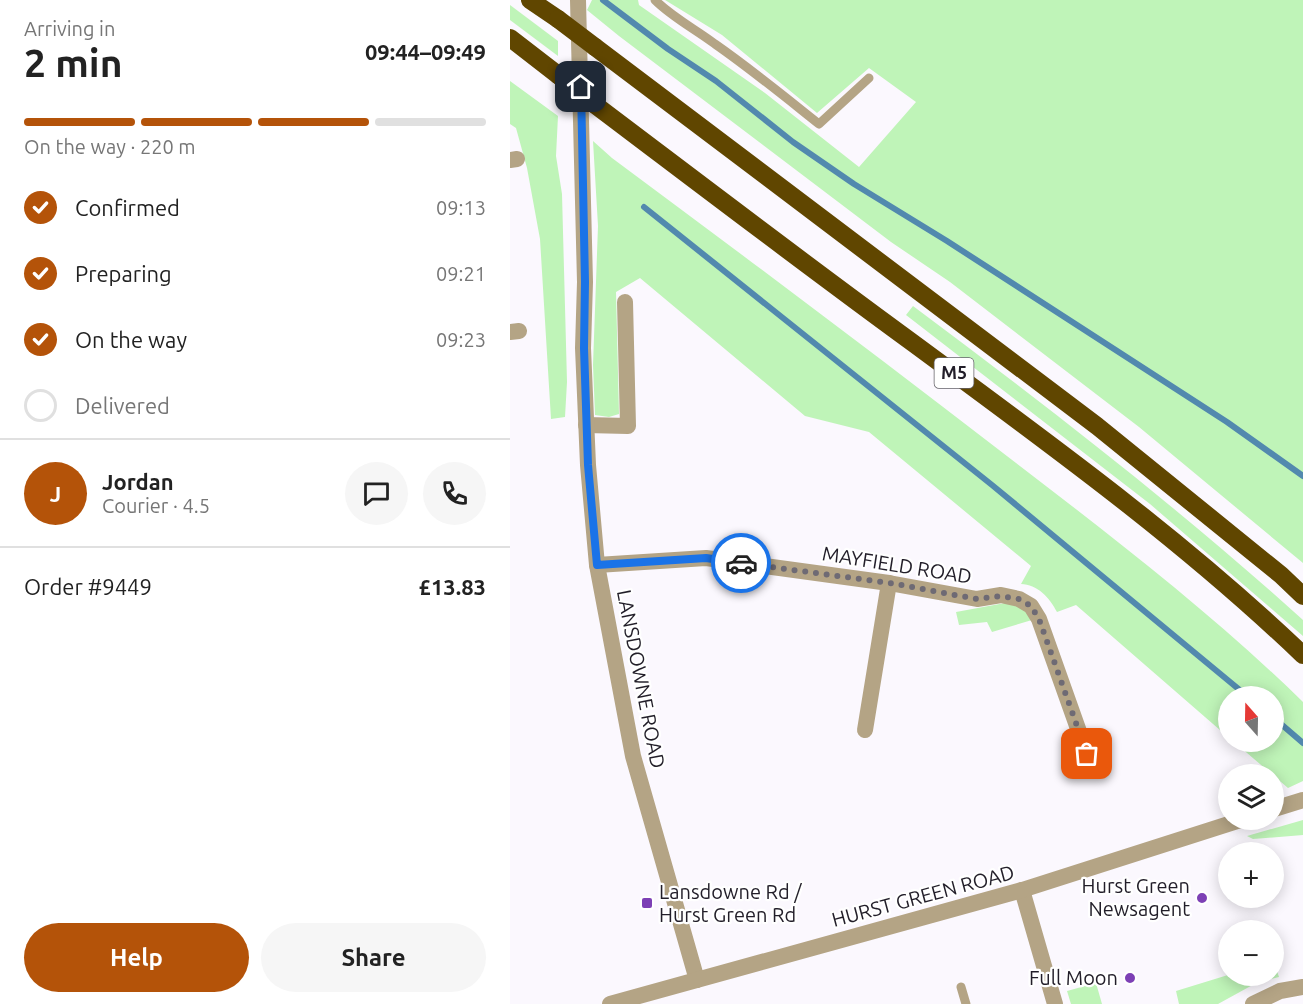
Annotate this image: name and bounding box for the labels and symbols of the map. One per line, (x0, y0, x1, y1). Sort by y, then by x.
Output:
pin (555, 61, 606, 112)
road number: M5 (934, 358, 974, 388)
courier (711, 533, 771, 593)
street label: MAYFIELD ROAD (821, 541, 974, 588)
street label: LANSDOWNE ROAD (613, 588, 670, 770)
north arrow (1218, 686, 1284, 752)
pin (1061, 728, 1112, 779)
street label: HURST GREEN ROAD (829, 860, 1017, 931)
place label: Hurst Green Newsagent (1082, 874, 1190, 920)
place label: Lansdowne Rd / Hurst Green Rd (659, 880, 802, 926)
marker: Hurst Green Newsagent (1195, 891, 1209, 905)
marker: Lansdowne Rd / Hurst Green Rd (640, 896, 654, 910)
place label: Full Moon (1029, 966, 1118, 989)
marker: Full Moon (1123, 971, 1137, 985)

